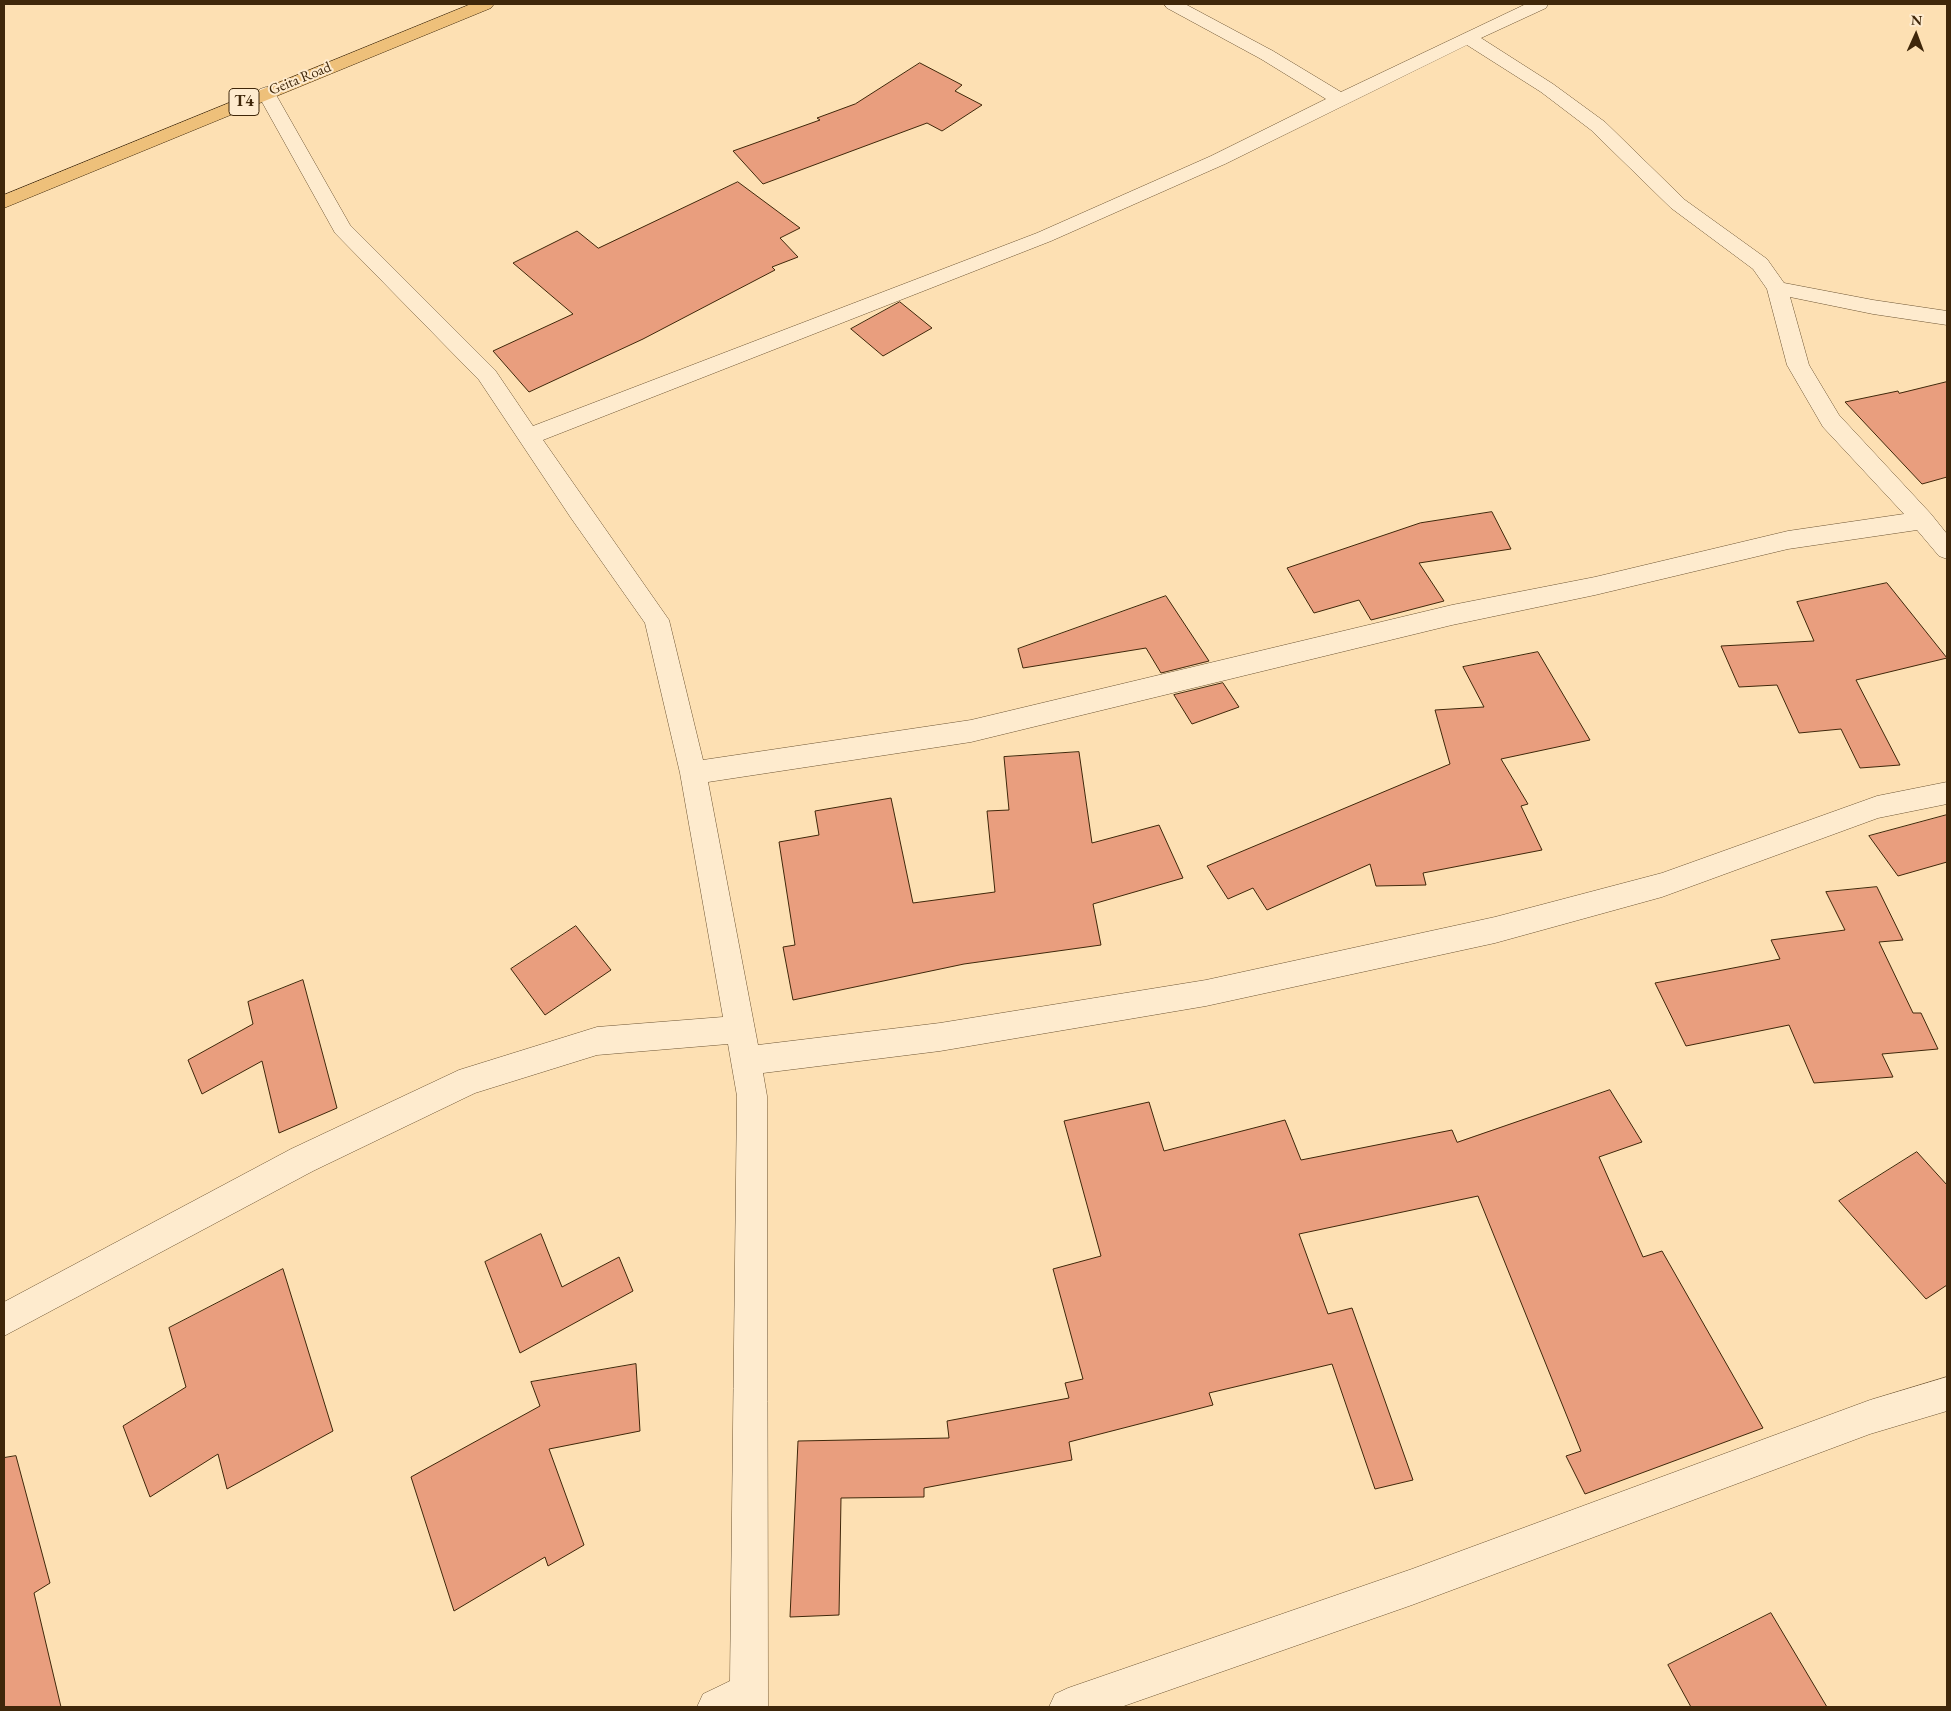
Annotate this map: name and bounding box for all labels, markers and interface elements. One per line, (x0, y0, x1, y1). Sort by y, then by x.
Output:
north arrow (1891, 10, 1941, 60)
text: N (1911, 11, 1922, 29)
street label: Geita Road (266, 58, 334, 100)
road number: T4 (229, 88, 259, 115)

